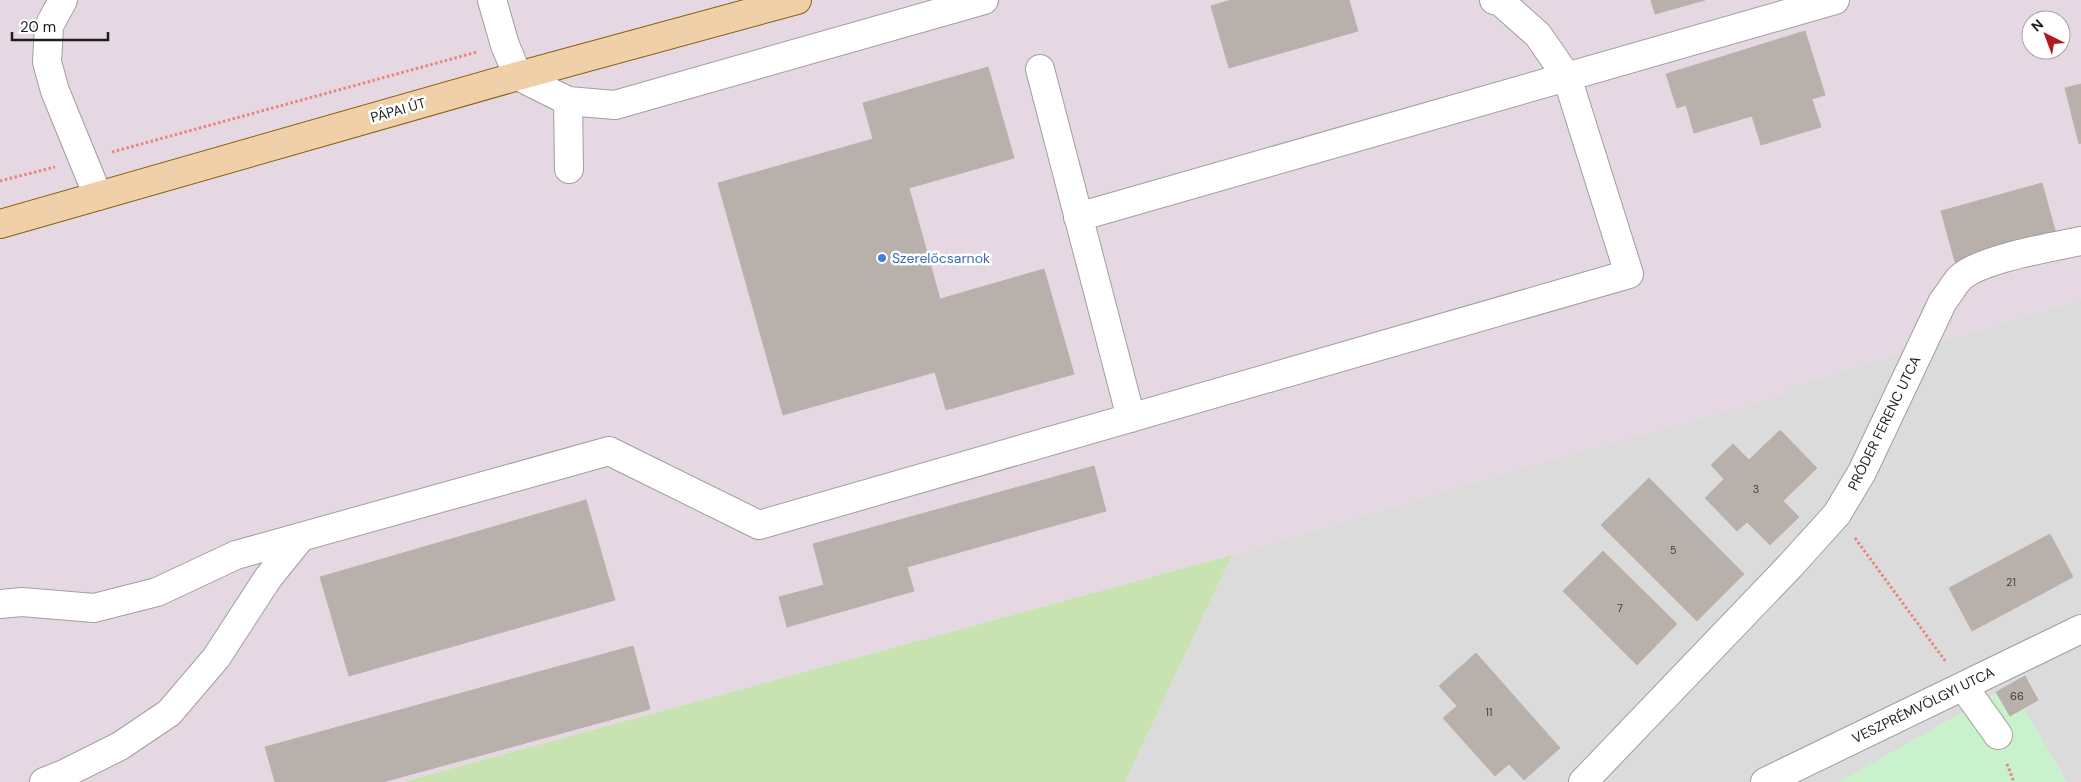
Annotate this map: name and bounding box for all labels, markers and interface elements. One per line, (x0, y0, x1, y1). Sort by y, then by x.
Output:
scale bar (12, 10, 109, 42)
north arrow (2021, 10, 2071, 60)
text: N (2027, 15, 2047, 35)
text: 20 m (20, 17, 56, 37)
street label: PÁPAI ÚT (368, 94, 428, 126)
place label: Szerelőcsarnok (892, 249, 990, 267)
marker: Szerelőcsarnok (876, 252, 888, 264)
street label: PRÓDER FERENC UTCA (1844, 353, 1924, 493)
house number: 3 (1753, 482, 1759, 496)
house number: 5 (1670, 543, 1677, 557)
house number: 21 (2006, 575, 2016, 589)
house number: 7 (1617, 601, 1623, 615)
street label: VESZPRÉMVÖLGYI UTCA (1849, 663, 1997, 747)
house number: 66 (2010, 689, 2024, 703)
house number: 11 (1486, 705, 1492, 719)

